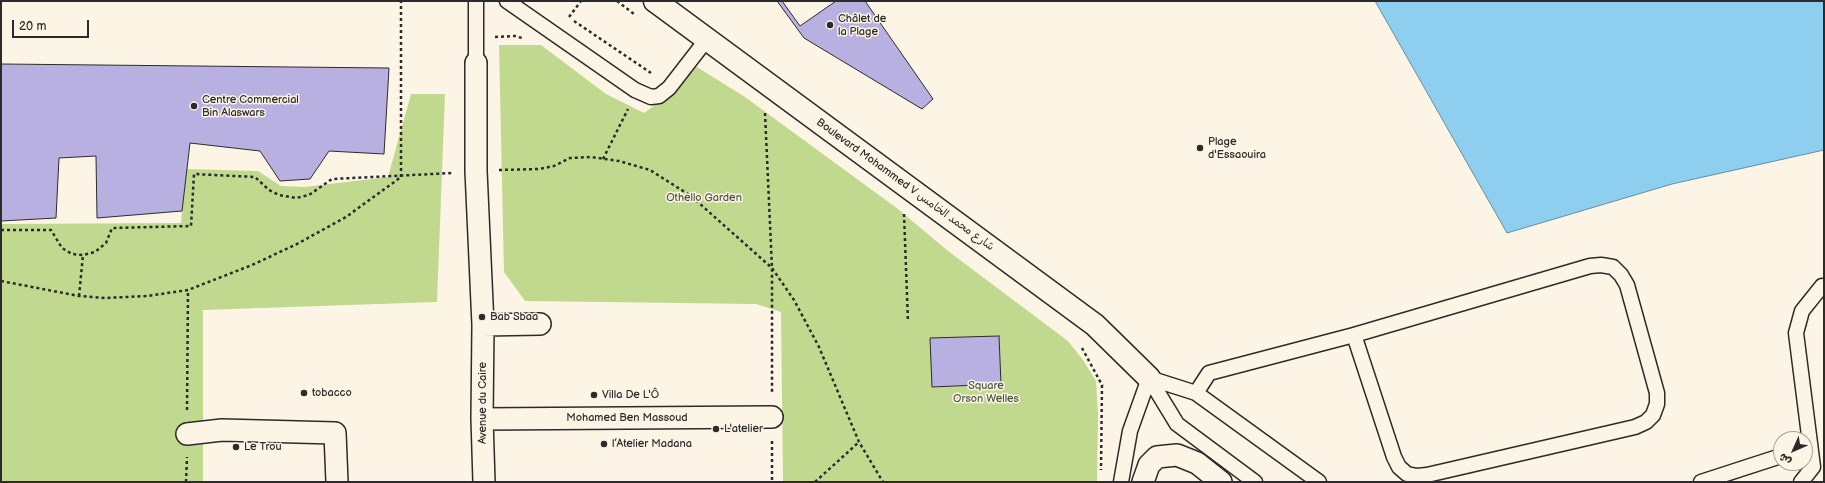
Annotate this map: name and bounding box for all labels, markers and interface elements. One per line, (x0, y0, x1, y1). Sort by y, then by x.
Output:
scale bar (14, 12, 91, 38)
place label: Châlet de la Plage (838, 12, 886, 38)
text: 20 m (19, 19, 46, 34)
marker: Châlet de la Plage (825, 20, 835, 30)
place label: Centre Commercial Bin Alaswars (202, 93, 299, 119)
marker: Centre Commercial Bin Alaswars (189, 101, 199, 111)
street label: Boulevard Mohammed V شارع محمد الخامس (814, 116, 996, 254)
place label: Plage d'Essaouira (1208, 135, 1266, 161)
marker: Plage d'Essaouira (1195, 143, 1205, 153)
park label: Othello Garden (666, 191, 742, 205)
place label: Bab Sbaa (490, 310, 538, 324)
marker: Bab Sbaa (477, 312, 487, 322)
street label: Avenue du Caire (476, 362, 490, 444)
park label: Square Orson Welles (953, 379, 1019, 405)
place label: tobacco (312, 386, 352, 400)
marker: tobacco (299, 388, 309, 398)
place label: Villa De L'Ô (602, 388, 659, 402)
marker: Villa De L'Ô (589, 390, 599, 400)
street label: Mohamed Ben Massoud (566, 411, 688, 425)
place label: L'atelier (724, 422, 763, 436)
marker: L'atelier (711, 424, 721, 434)
north arrow (1773, 431, 1813, 471)
place label: l’Atelier Madana (612, 437, 692, 451)
marker: l’Atelier Madana (599, 439, 609, 449)
place label: Le Trou (244, 440, 282, 454)
marker: Le Trou (231, 442, 241, 452)
text: ش (1776, 450, 1794, 468)

